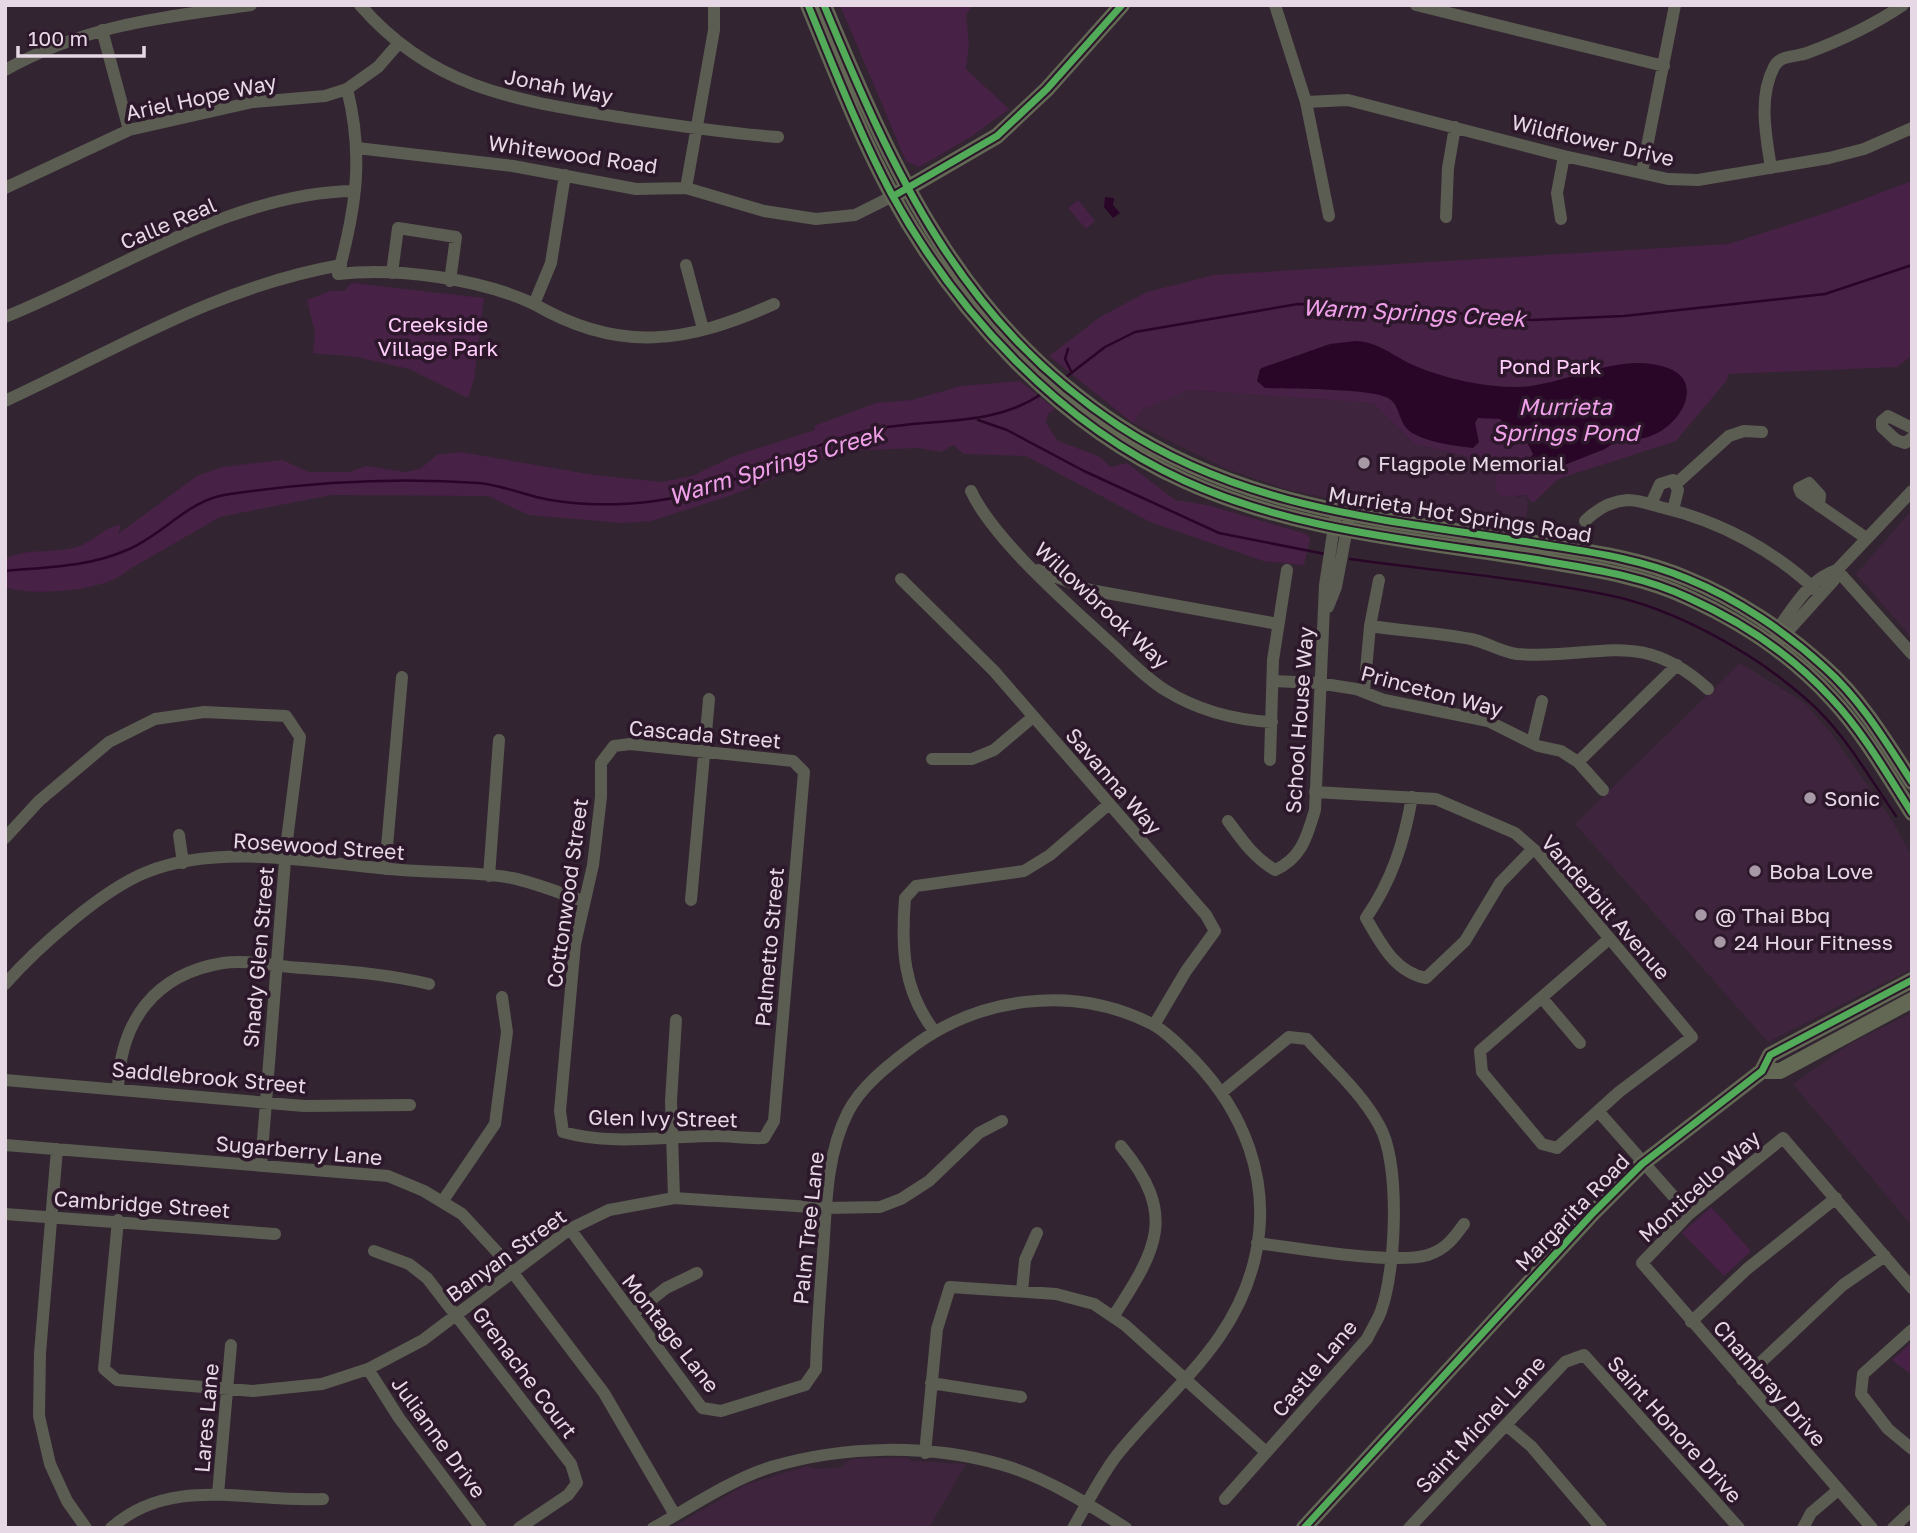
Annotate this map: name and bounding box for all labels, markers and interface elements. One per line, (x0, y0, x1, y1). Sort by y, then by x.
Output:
scale bar (18, 14, 144, 58)
text: 100 m (28, 25, 88, 51)
street label: Jonah Way (503, 63, 616, 109)
street label: Ariel Hope Way (123, 68, 279, 126)
street label: Wildflower Drive (1509, 109, 1677, 171)
street label: Whitewood Road (487, 129, 659, 179)
street label: Calle Real (116, 191, 220, 255)
water label: Warm Springs Creek (1302, 292, 1528, 332)
park label: Creekside Village Park (378, 311, 499, 361)
park label: Pond Park (1499, 353, 1601, 379)
water label: Murrieta Springs Pond (1491, 392, 1641, 446)
water label: Warm Springs Creek (665, 417, 889, 510)
place label: Flagpole Memorial (1378, 450, 1565, 476)
marker: Flagpole Memorial (1356, 455, 1372, 471)
street label: Murrieta Hot Springs Road (1326, 480, 1594, 548)
street label: Willowbrook Way (1029, 536, 1175, 674)
street label: School House Way (1279, 625, 1319, 814)
street label: Princeton Way (1358, 660, 1506, 722)
street label: Cascada Street (628, 714, 782, 754)
street label: Savanna Way (1060, 722, 1168, 840)
place label: Sonic (1824, 785, 1880, 811)
marker: Sonic (1802, 790, 1818, 806)
street label: Cottonwood Street (541, 797, 593, 989)
street label: Rosewood Street (232, 827, 406, 865)
street label: Vanderbilt Avenue (1536, 829, 1676, 985)
place label: Boba Love (1769, 858, 1873, 884)
marker: Boba Love (1747, 863, 1763, 879)
street label: Shady Glen Street (237, 865, 279, 1049)
street label: Palmetto Street (749, 866, 789, 1028)
place label: @ Thai Bbq (1715, 902, 1830, 928)
marker: @ Thai Bbq (1693, 907, 1709, 923)
place label: 24 Hour Fitness (1734, 929, 1893, 955)
marker: 24 Hour Fitness (1712, 934, 1728, 950)
street label: Saddlebrook Street (111, 1056, 307, 1098)
street label: Glen Ivy Street (588, 1104, 738, 1132)
street label: Monticello Way (1633, 1124, 1765, 1247)
street label: Sugarberry Lane (214, 1130, 384, 1170)
street label: Margarita Road (1509, 1148, 1635, 1276)
street label: Palm Tree Lane (787, 1150, 829, 1306)
street label: Cambridge Street (53, 1185, 231, 1223)
street label: Banyan Street (441, 1203, 571, 1307)
street label: Montage Lane (617, 1269, 725, 1397)
street label: Grenache Court (467, 1301, 583, 1443)
street label: Castle Lane (1266, 1314, 1362, 1422)
street label: Chambray Drive (1708, 1314, 1832, 1452)
street label: Saint Michel Lane (1410, 1350, 1550, 1498)
street label: Saint Honore Drive (1602, 1350, 1748, 1508)
street label: Lares Lane (188, 1362, 224, 1474)
street label: Julianne Drive (386, 1371, 492, 1503)

